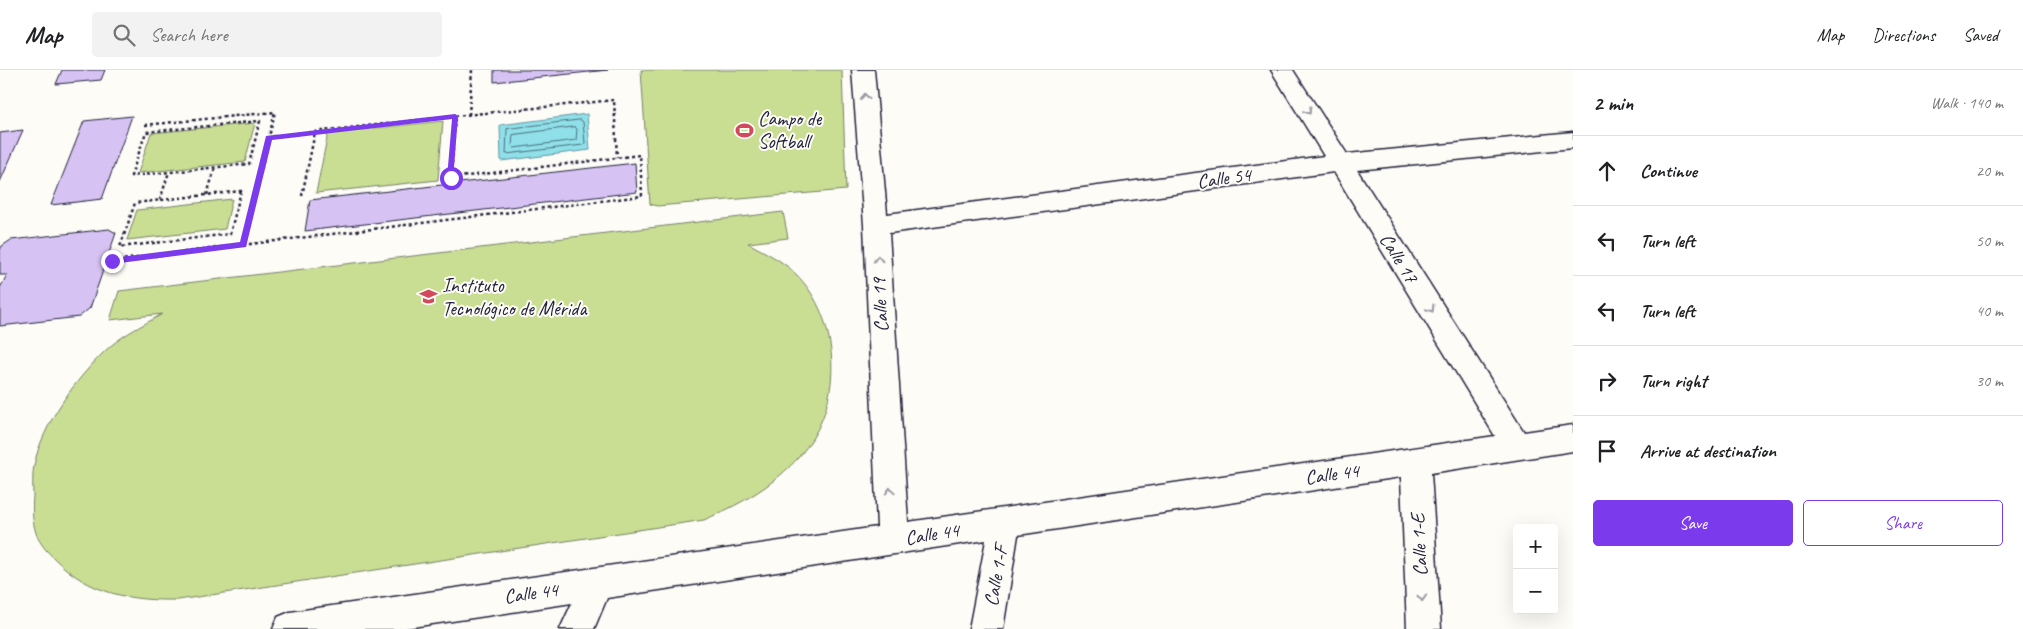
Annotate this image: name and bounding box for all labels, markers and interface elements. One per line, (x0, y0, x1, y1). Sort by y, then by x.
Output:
search box (92, 12, 442, 57)
text: Map (25, 20, 62, 50)
icon: search (110, 21, 138, 49)
text: Search here (150, 23, 228, 47)
text: Map (1817, 24, 1844, 46)
text: Directions (1872, 24, 1935, 46)
text: Saved (1963, 24, 1998, 46)
text: 2 min (1593, 90, 1633, 116)
one-way arrow (860, 92, 871, 100)
text: Walk · 140 m (1931, 93, 2003, 113)
place label: Campo de Softball (758, 106, 823, 154)
one-way arrow (1301, 106, 1311, 115)
sports icon: Campo de Softball (734, 120, 754, 140)
icon: ahead (1593, 157, 1621, 185)
text: Continue (1640, 159, 1697, 183)
text: 20 m (1976, 161, 2003, 181)
street label: Calle 54 (1195, 162, 1255, 194)
route start (440, 167, 463, 190)
icon: left (1593, 227, 1621, 255)
street label: Calle 17 (1374, 228, 1425, 288)
text: Turn left (1640, 229, 1695, 253)
text: 50 m (1976, 231, 2003, 251)
route end (101, 250, 124, 273)
one-way arrow (872, 254, 883, 262)
place label: Instituto Tecnológico de Mérida (442, 273, 588, 321)
street label: Calle 19 (866, 275, 894, 333)
school or university icon: Instituto Tecnológico de Mérida (418, 286, 438, 306)
icon: left (1593, 297, 1621, 325)
text: Turn left (1640, 299, 1695, 323)
text: 40 m (1976, 301, 2003, 321)
one-way arrow (1424, 303, 1434, 312)
icon: right (1593, 367, 1621, 395)
text: Turn right (1640, 369, 1707, 393)
text: 30 m (1976, 371, 2003, 391)
icon: arrive (1593, 437, 1621, 465)
text: Arrive at destination (1640, 439, 1776, 463)
street label: Calle 44 (1303, 458, 1363, 490)
one-way arrow (885, 487, 896, 495)
button: Save (1593, 500, 1793, 546)
button: Share (1803, 500, 2003, 546)
street label: Calle 1-E (1405, 511, 1433, 577)
street label: Calle 44 (903, 517, 963, 551)
map controls (1513, 524, 1558, 614)
button: + (1513, 524, 1558, 569)
street label: Calle 1-F (978, 540, 1014, 608)
button: − (1513, 569, 1558, 614)
street label: Calle 44 (502, 577, 562, 609)
one-way arrow (1416, 594, 1427, 602)

